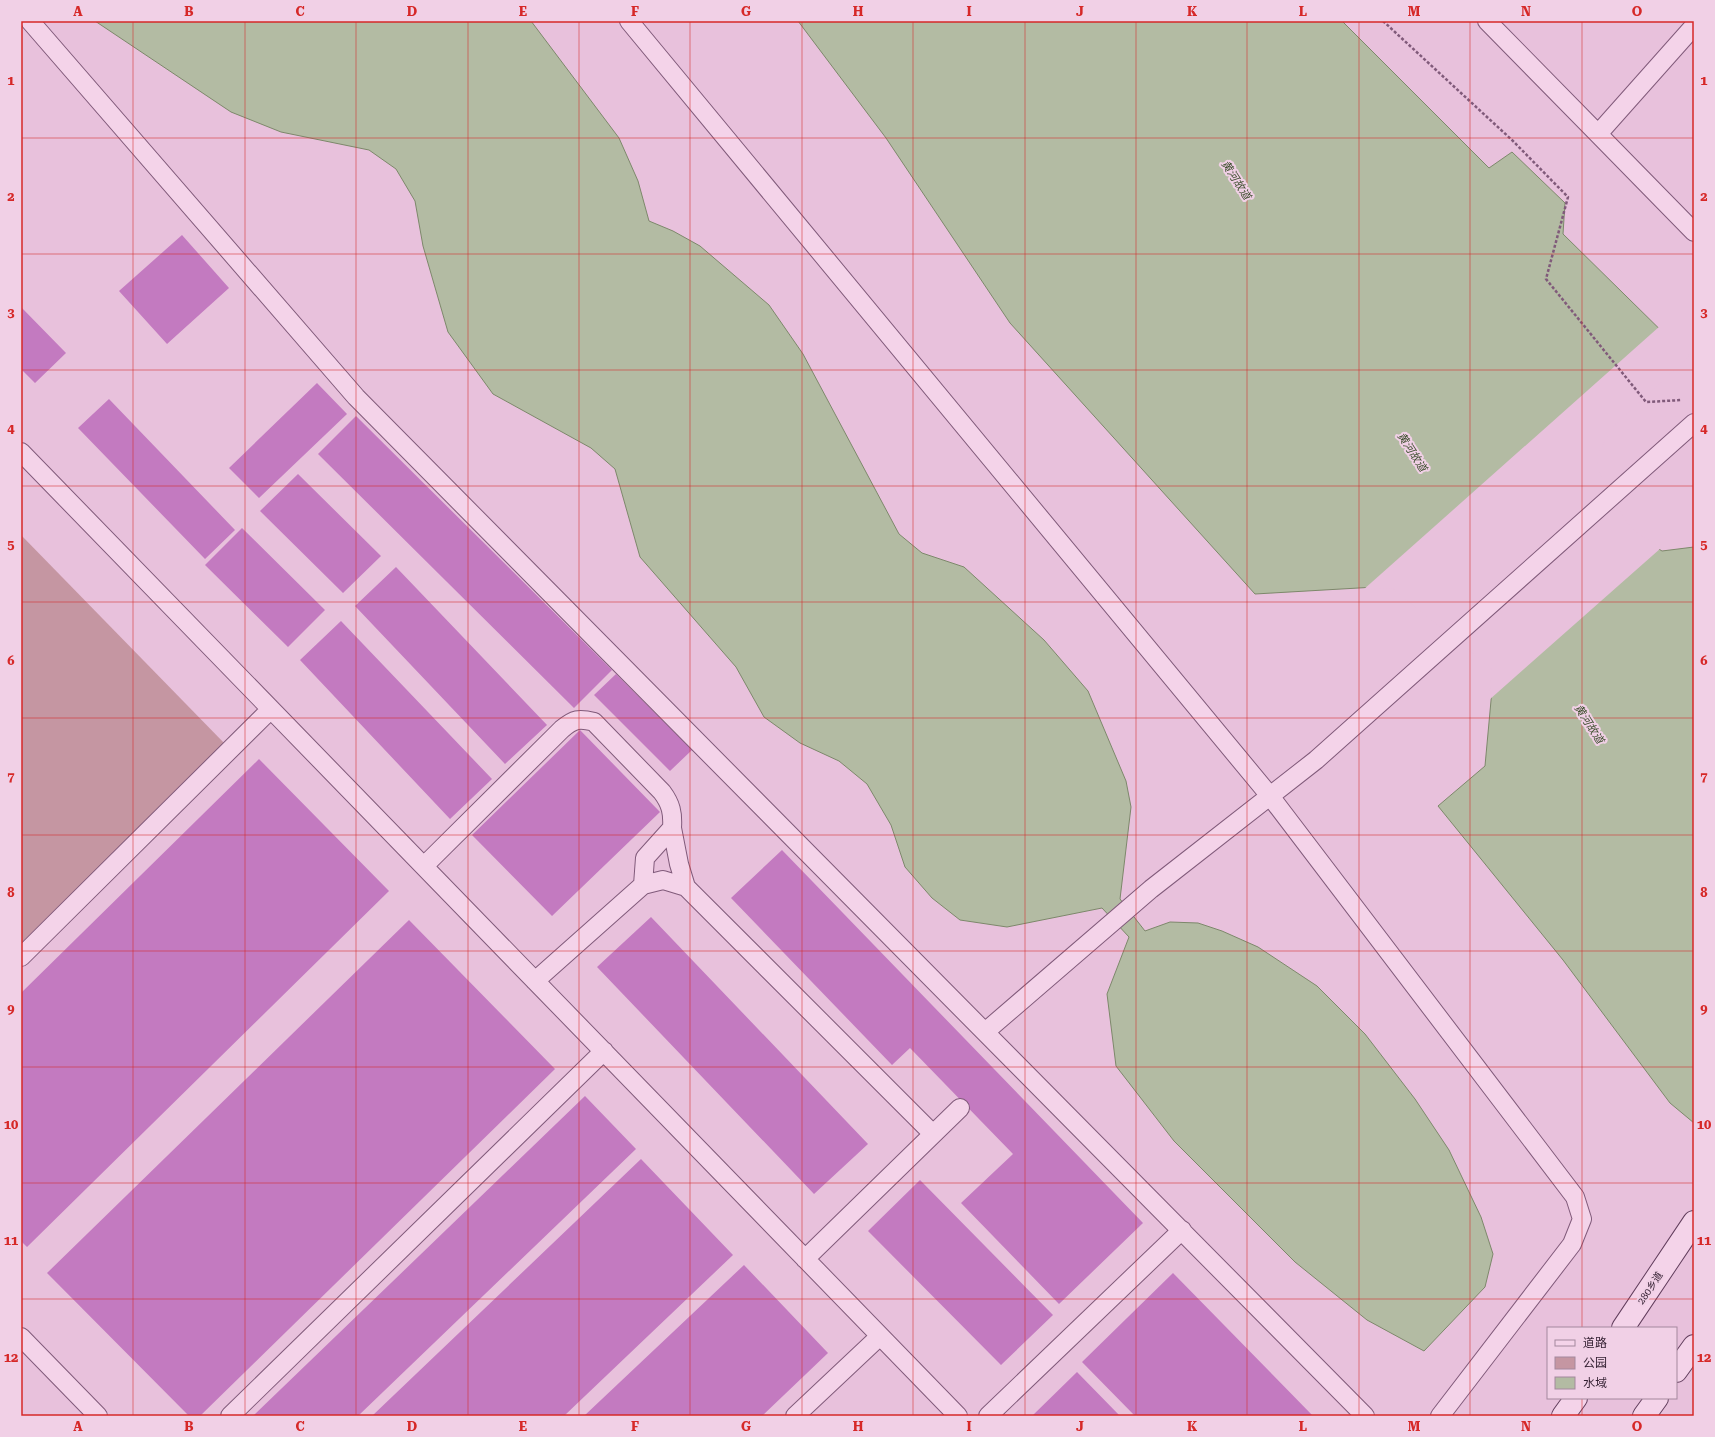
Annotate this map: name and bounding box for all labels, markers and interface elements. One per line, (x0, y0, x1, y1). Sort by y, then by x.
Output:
text: A (73, 4, 83, 19)
text: B (184, 4, 194, 19)
text: C (295, 4, 305, 19)
text: D (407, 4, 417, 19)
text: E (519, 4, 527, 19)
text: F (631, 4, 639, 19)
text: G (741, 4, 751, 19)
text: H (853, 4, 864, 19)
text: I (966, 4, 972, 19)
text: J (1076, 4, 1084, 19)
text: K (1187, 4, 1198, 19)
text: L (1299, 4, 1307, 19)
text: M (1408, 4, 1421, 19)
text: N (1521, 4, 1531, 19)
text: O (1632, 4, 1643, 19)
text: 1 (7, 73, 15, 88)
text: 1 (1700, 73, 1708, 88)
water label: 黄河故道 (1219, 158, 1255, 204)
text: 2 (7, 189, 15, 204)
text: 2 (1700, 189, 1708, 204)
text: 3 (7, 305, 15, 320)
text: 3 (1700, 305, 1708, 320)
text: 4 (7, 421, 15, 436)
text: 4 (1700, 421, 1708, 436)
water label: 黄河故道 (1395, 430, 1431, 476)
text: 5 (7, 537, 15, 552)
text: 5 (1700, 537, 1708, 552)
text: 6 (7, 653, 15, 668)
text: 6 (1700, 653, 1708, 668)
water label: 黄河故道 (1572, 702, 1608, 748)
text: 7 (7, 769, 15, 784)
text: 7 (1700, 769, 1708, 784)
text: 8 (7, 885, 15, 900)
text: 8 (1700, 885, 1708, 900)
text: 9 (7, 1001, 15, 1016)
text: 9 (1700, 1001, 1708, 1016)
text: 10 (4, 1117, 18, 1132)
text: 10 (1697, 1117, 1711, 1132)
text: 11 (4, 1233, 18, 1248)
text: 11 (1697, 1233, 1711, 1248)
street label: 280乡道 (1635, 1270, 1665, 1306)
legend (1547, 1327, 1677, 1399)
text: 道路 (1583, 1336, 1607, 1350)
text: 12 (4, 1350, 18, 1365)
text: 12 (1697, 1350, 1711, 1365)
text: 公园 (1583, 1356, 1607, 1370)
text: 水域 (1583, 1376, 1607, 1390)
text: A (73, 1419, 83, 1434)
text: B (184, 1419, 194, 1434)
text: C (295, 1419, 305, 1434)
text: D (407, 1419, 417, 1434)
text: E (519, 1419, 527, 1434)
text: F (631, 1419, 639, 1434)
text: G (741, 1419, 751, 1434)
text: H (853, 1419, 864, 1434)
text: I (966, 1419, 972, 1434)
text: J (1076, 1419, 1084, 1434)
text: K (1187, 1419, 1198, 1434)
text: L (1299, 1419, 1307, 1434)
text: M (1408, 1419, 1421, 1434)
text: N (1521, 1419, 1531, 1434)
text: O (1632, 1419, 1643, 1434)

